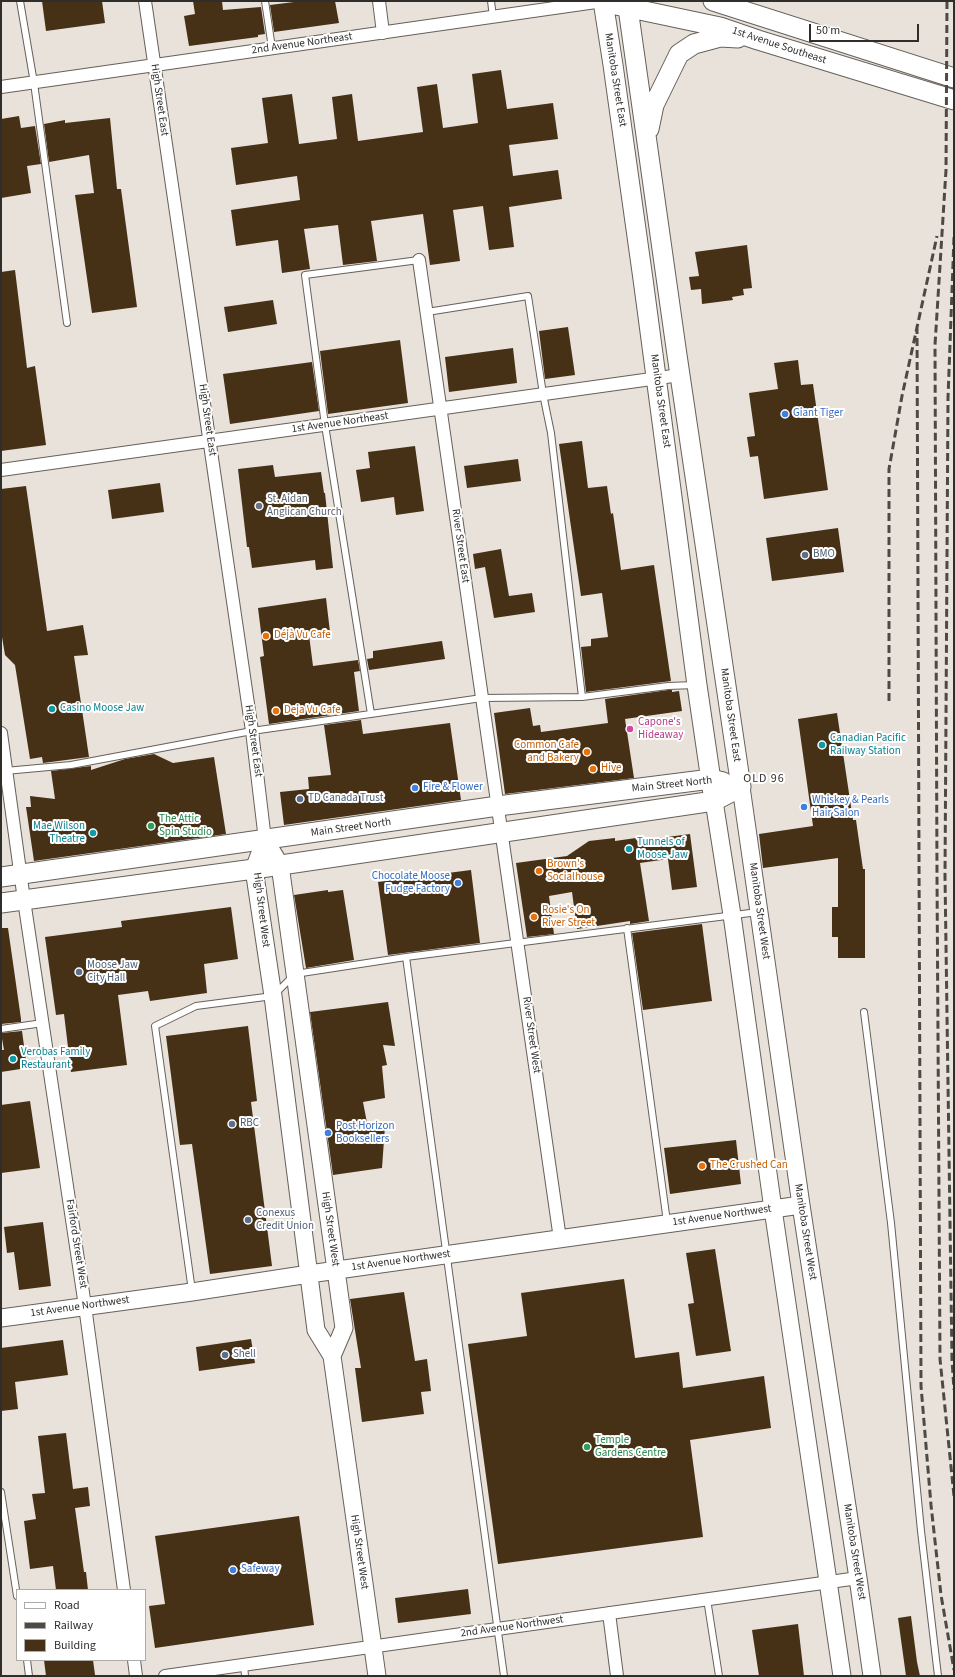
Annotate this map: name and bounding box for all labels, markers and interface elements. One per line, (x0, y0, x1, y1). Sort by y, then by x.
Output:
scale bar (811, 16, 921, 42)
text: 50 m (816, 22, 840, 39)
street label: 1st Avenue Southeast (730, 25, 828, 67)
street label: 2nd Avenue Northeast (251, 30, 353, 58)
street label: Manitoba Street East (601, 32, 629, 128)
street label: High Street East (147, 63, 171, 137)
street label: Manitoba Street East (647, 353, 673, 449)
street label: High Street East (195, 383, 219, 457)
place label: Giant Tiger (793, 407, 843, 421)
marker: Giant Tiger (780, 409, 790, 419)
street label: 1st Avenue Northeast (291, 410, 389, 436)
place label: St. Aidan Anglican Church (267, 493, 342, 519)
marker: St. Aidan Anglican Church (254, 501, 264, 511)
street label: River Street East (448, 508, 472, 584)
place label: BMO (813, 548, 835, 562)
marker: BMO (800, 550, 810, 560)
place label: Déjà Vu Cafe (274, 629, 331, 643)
marker: Déjà Vu Cafe (261, 631, 271, 641)
street label: Manitoba Street East (717, 667, 743, 763)
place label: Casino Moose Jaw (60, 702, 144, 716)
marker: Casino Moose Jaw (47, 704, 57, 714)
street label: High Street East (241, 704, 265, 778)
place label: Deja Vu Cafe (284, 704, 341, 718)
marker: Deja Vu Cafe (271, 706, 281, 716)
place label: Capone's Hideaway (638, 716, 683, 742)
marker: Capone's Hideaway (625, 724, 635, 734)
place label: Canadian Pacific Railway Station (830, 732, 906, 758)
place label: Common Cafe and Bakery (514, 739, 579, 765)
marker: Canadian Pacific Railway Station (817, 740, 827, 750)
marker: Common Cafe and Bakery (582, 747, 592, 757)
place label: Hive (601, 762, 621, 776)
marker: Hive (588, 764, 598, 774)
district label: OLD 96 (743, 772, 785, 786)
street label: Main Street North (631, 774, 713, 796)
place label: Fire & Flower (423, 781, 483, 795)
marker: Fire & Flower (410, 783, 420, 793)
place label: TD Canada Trust (308, 792, 383, 806)
marker: TD Canada Trust (295, 794, 305, 804)
place label: Whiskey & Pearls Hair Salon (812, 794, 889, 820)
marker: Whiskey & Pearls Hair Salon (799, 802, 809, 812)
place label: The Attic Spin Studio (159, 813, 212, 839)
street label: Main Street North (310, 816, 392, 840)
place label: Mae Wilson Theatre (33, 820, 85, 846)
marker: The Attic Spin Studio (146, 821, 156, 831)
marker: Mae Wilson Theatre (88, 828, 98, 838)
place label: Tunnels of Moose Jaw (637, 836, 688, 862)
marker: Tunnels of Moose Jaw (624, 844, 634, 854)
place label: Brown's Socialhouse (547, 858, 603, 884)
street label: Manitoba Street West (746, 862, 772, 960)
marker: Brown's Socialhouse (534, 866, 544, 876)
place label: Chocolate Moose Fudge Factory (372, 870, 450, 896)
street label: High Street West (250, 872, 272, 948)
marker: Chocolate Moose Fudge Factory (453, 878, 463, 888)
place label: Rosie's On River Street (542, 904, 595, 930)
marker: Rosie's On River Street (529, 912, 539, 922)
place label: Moose Jaw City Hall (87, 959, 138, 985)
marker: Moose Jaw City Hall (74, 967, 84, 977)
street label: River Street West (519, 996, 543, 1074)
place label: Verobas Family Restaurant (21, 1046, 90, 1072)
marker: Verobas Family Restaurant (8, 1054, 18, 1064)
place label: RBC (240, 1117, 259, 1131)
marker: RBC (227, 1119, 237, 1129)
place label: Post Horizon Booksellers (336, 1120, 394, 1146)
marker: Post Horizon Booksellers (323, 1128, 333, 1138)
place label: The Crushed Can (710, 1159, 788, 1173)
marker: The Crushed Can (697, 1161, 707, 1171)
street label: Manitoba Street West (791, 1183, 819, 1281)
street label: High Street West (318, 1191, 342, 1267)
street label: Fairford Street West (62, 1198, 90, 1290)
street label: 1st Avenue Northwest (672, 1203, 772, 1229)
place label: Conexus Credit Union (256, 1207, 314, 1233)
marker: Conexus Credit Union (243, 1215, 253, 1225)
street label: 1st Avenue Northwest (351, 1248, 451, 1274)
street label: 1st Avenue Northwest (30, 1294, 130, 1320)
place label: Shell (233, 1348, 256, 1362)
marker: Shell (220, 1350, 230, 1360)
place label: Temple Gardens Centre (595, 1434, 666, 1460)
marker: Temple Gardens Centre (582, 1442, 592, 1452)
street label: Manitoba Street West (840, 1503, 868, 1601)
street label: High Street West (347, 1514, 371, 1590)
place label: Safeway (241, 1563, 280, 1577)
marker: Safeway (228, 1565, 238, 1575)
legend (16, 1589, 146, 1661)
text: Road (54, 1597, 80, 1614)
street label: 2nd Avenue Northwest (460, 1613, 564, 1641)
text: Railway (54, 1617, 93, 1634)
text: Building (54, 1637, 96, 1654)

